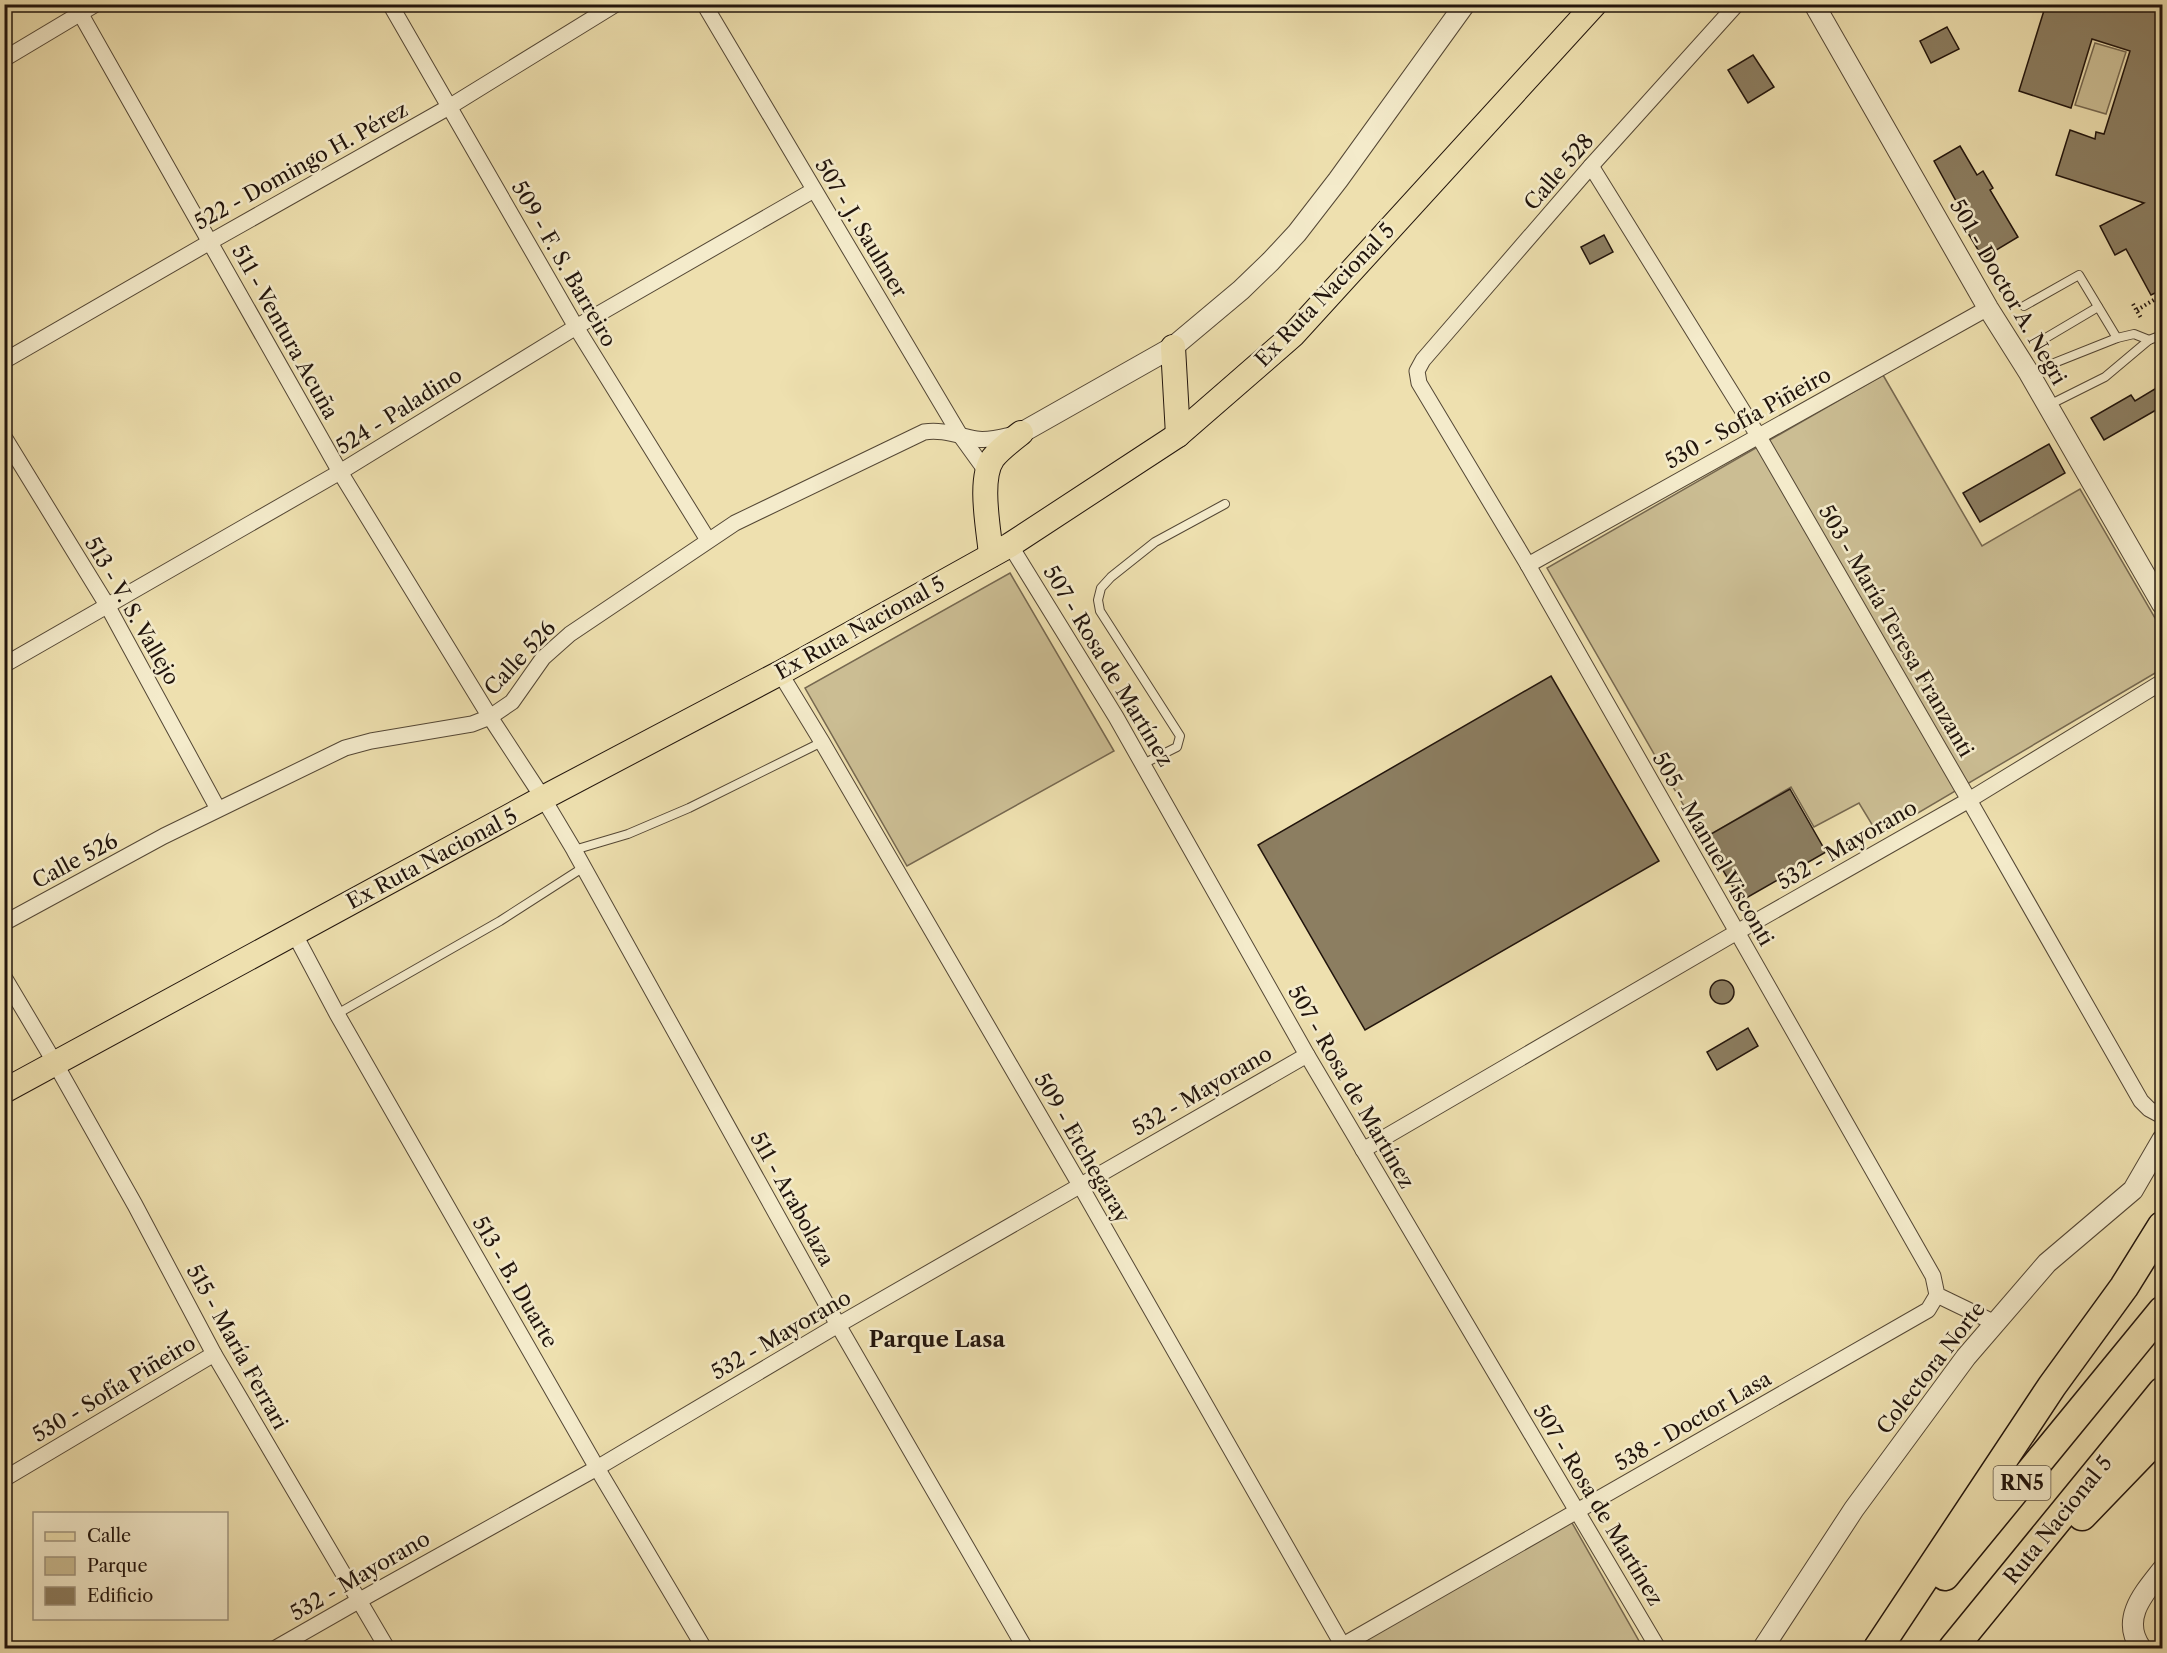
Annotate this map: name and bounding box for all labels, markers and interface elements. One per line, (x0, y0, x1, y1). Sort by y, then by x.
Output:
street label: 522 - Domingo H. Pérez (190, 96, 412, 235)
street label: Calle 528 (1519, 128, 1599, 215)
street label: 507 - J. Saulmer (810, 154, 913, 302)
street label: 509 - F. S. Barreiro (507, 176, 622, 351)
street label: 501 - Doctor A. Negri (1945, 194, 2072, 389)
street label: Ex Ruta Nacional 5 (1250, 218, 1400, 372)
street label: 511 - Ventura Acuña (227, 240, 344, 424)
street label: 524 - Paladino (331, 362, 466, 459)
street label: 530 - Sofía Piñeiro (1660, 362, 1835, 474)
street label: 503 - María Teresa Franzanti (1814, 500, 1979, 761)
street label: 513 - V. S. Vallejo (80, 532, 185, 689)
street label: 507 - Rosa de Martínez (1038, 561, 1178, 771)
street label: Ex Ruta Nacional 5 (771, 571, 949, 685)
street label: Calle 526 (479, 615, 560, 700)
street label: 505 - Manuel Visconti (1648, 747, 1779, 950)
street label: 532 - Mayorano (1772, 794, 1921, 895)
street label: Ex Ruta Nacional 5 (342, 803, 521, 914)
street label: Calle 526 (28, 828, 122, 893)
street label: 507 - Rosa de Martínez (1283, 981, 1420, 1193)
street label: 532 - Mayorano (1127, 1040, 1276, 1141)
street label: 509 - Etchegaray (1029, 1068, 1136, 1227)
street label: 511 - Arabolaza (745, 1127, 840, 1271)
street label: 513 - B. Duarte (468, 1212, 563, 1352)
street label: 515 - María Ferrari (182, 1260, 293, 1434)
street label: 532 - Mayorano (706, 1284, 855, 1385)
street label: Colectora Norte (1871, 1296, 1990, 1439)
district label: Parque Lasa (869, 1326, 1005, 1353)
street label: 530 - Sofía Piñeiro (28, 1330, 200, 1447)
street label: 538 - Doctor Lasa (1610, 1365, 1776, 1476)
street label: 507 - Rosa de Martínez (1528, 1400, 1668, 1610)
street label: Ruta Nacional 5 (1998, 1451, 2117, 1589)
road number: RN5 (1994, 1466, 2050, 1500)
legend (33, 1512, 228, 1620)
text: Calle (87, 1525, 131, 1547)
street label: 532 - Mayorano (285, 1525, 434, 1626)
text: Parque (87, 1555, 148, 1577)
text: Edificio (87, 1585, 153, 1607)

